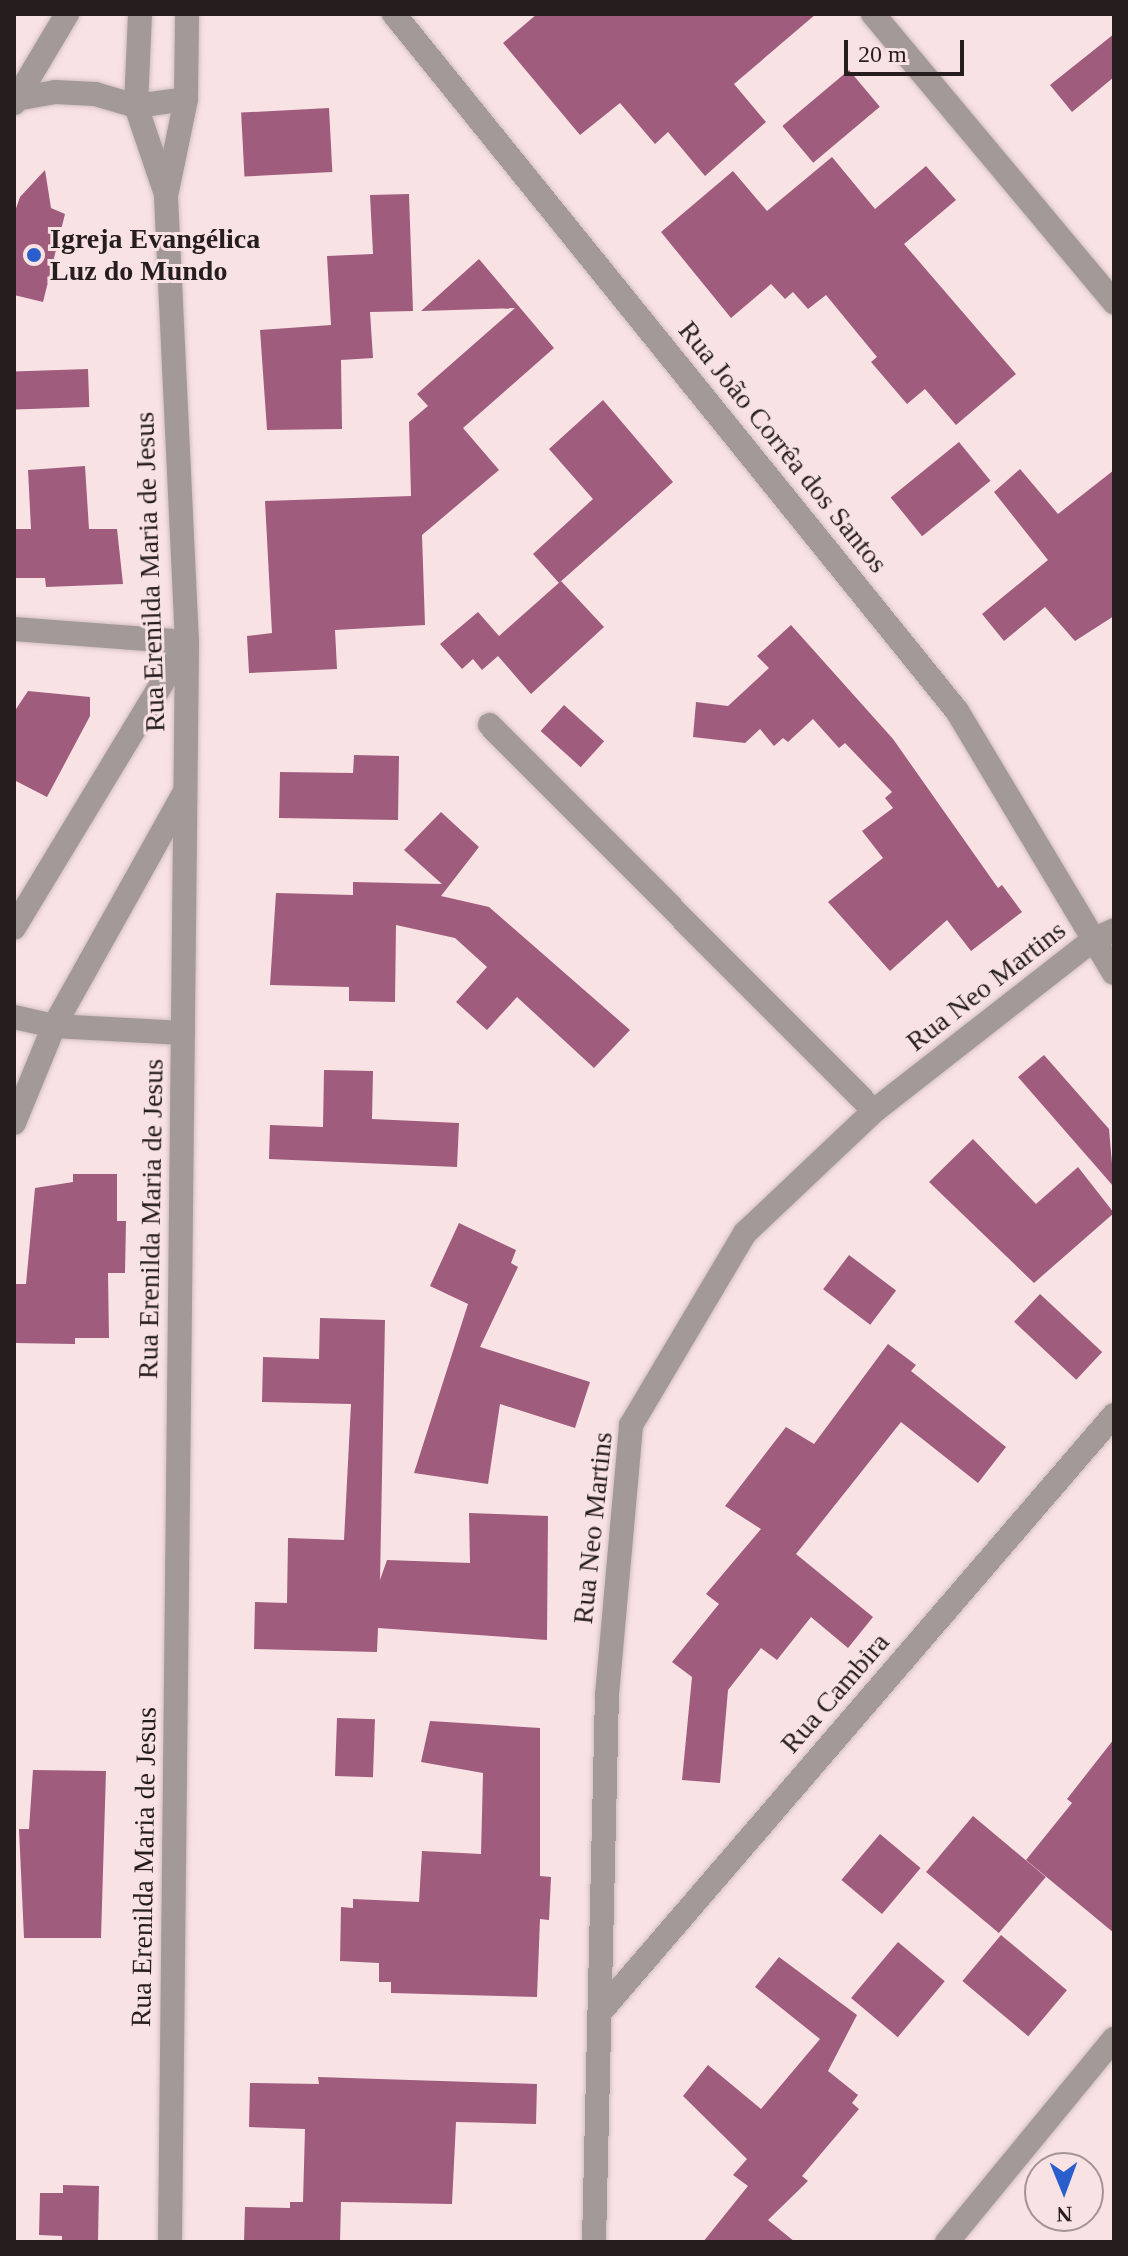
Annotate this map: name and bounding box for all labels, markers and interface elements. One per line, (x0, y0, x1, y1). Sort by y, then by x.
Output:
scale bar (848, 24, 968, 74)
text: 20 m (858, 41, 907, 67)
place label: Igreja Evangélica Luz do Mundo (50, 222, 260, 288)
marker: Igreja Evangélica Luz do Mundo (25, 246, 43, 264)
street label: Rua João Corrêa dos Santos (671, 314, 895, 580)
street label: Rua Erenilda Maria de Jesus (128, 411, 172, 733)
street label: Rua Neo Martins (900, 913, 1072, 1059)
street label: Rua Erenilda Maria de Jesus (131, 1059, 171, 1379)
street label: Rua Neo Martins (566, 1430, 620, 1626)
street label: Rua Cambira (774, 1626, 896, 1760)
street label: Rua Erenilda Maria de Jesus (124, 1707, 164, 2027)
north arrow (1024, 2152, 1104, 2232)
text: N (1056, 2202, 1073, 2227)

